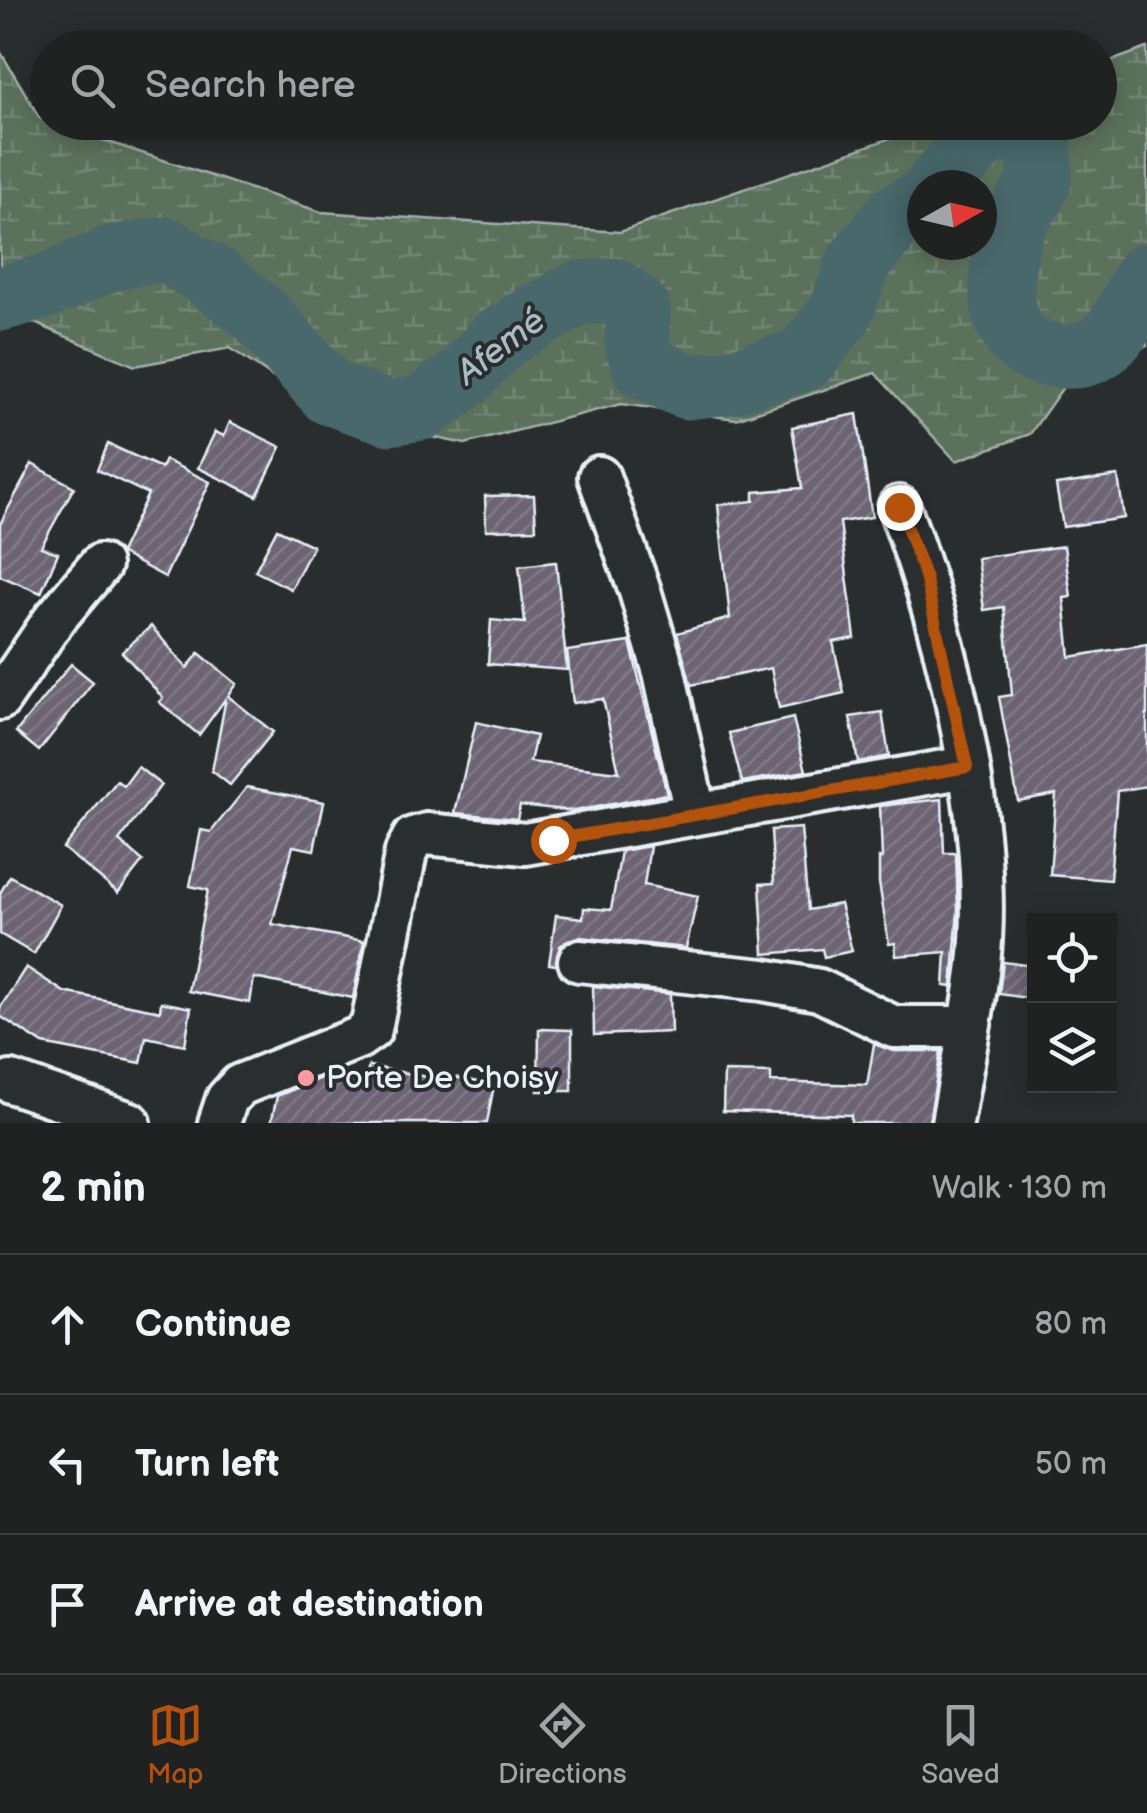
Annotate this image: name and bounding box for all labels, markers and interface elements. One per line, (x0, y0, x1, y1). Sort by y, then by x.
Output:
search box (30, 30, 1117, 140)
icon: search (65, 58, 120, 113)
text: Search here (145, 63, 356, 108)
north arrow (907, 170, 997, 260)
water label: Afemé (446, 300, 554, 396)
route end (877, 485, 923, 531)
route start (531, 818, 577, 864)
map controls (1027, 913, 1117, 1093)
button: locate (1027, 913, 1117, 1003)
button: layers (1027, 1003, 1117, 1093)
place label: Porte De Choisy (326, 1059, 559, 1098)
marker: Porte De Choisy (295, 1067, 317, 1089)
text: 2 min (40, 1163, 146, 1214)
text: Walk · 130 m (932, 1169, 1107, 1208)
icon: ahead (40, 1297, 95, 1352)
text: Continue (135, 1302, 291, 1347)
text: 80 m (1034, 1305, 1107, 1344)
icon: left (40, 1437, 95, 1492)
text: Turn left (135, 1442, 279, 1487)
text: 50 m (1035, 1445, 1107, 1484)
icon: arrive (40, 1577, 95, 1632)
text: Arrive at destination (135, 1582, 484, 1627)
tab: Map (147, 1698, 204, 1791)
tab: Directions (498, 1698, 627, 1791)
tab: Saved (921, 1698, 1000, 1791)

